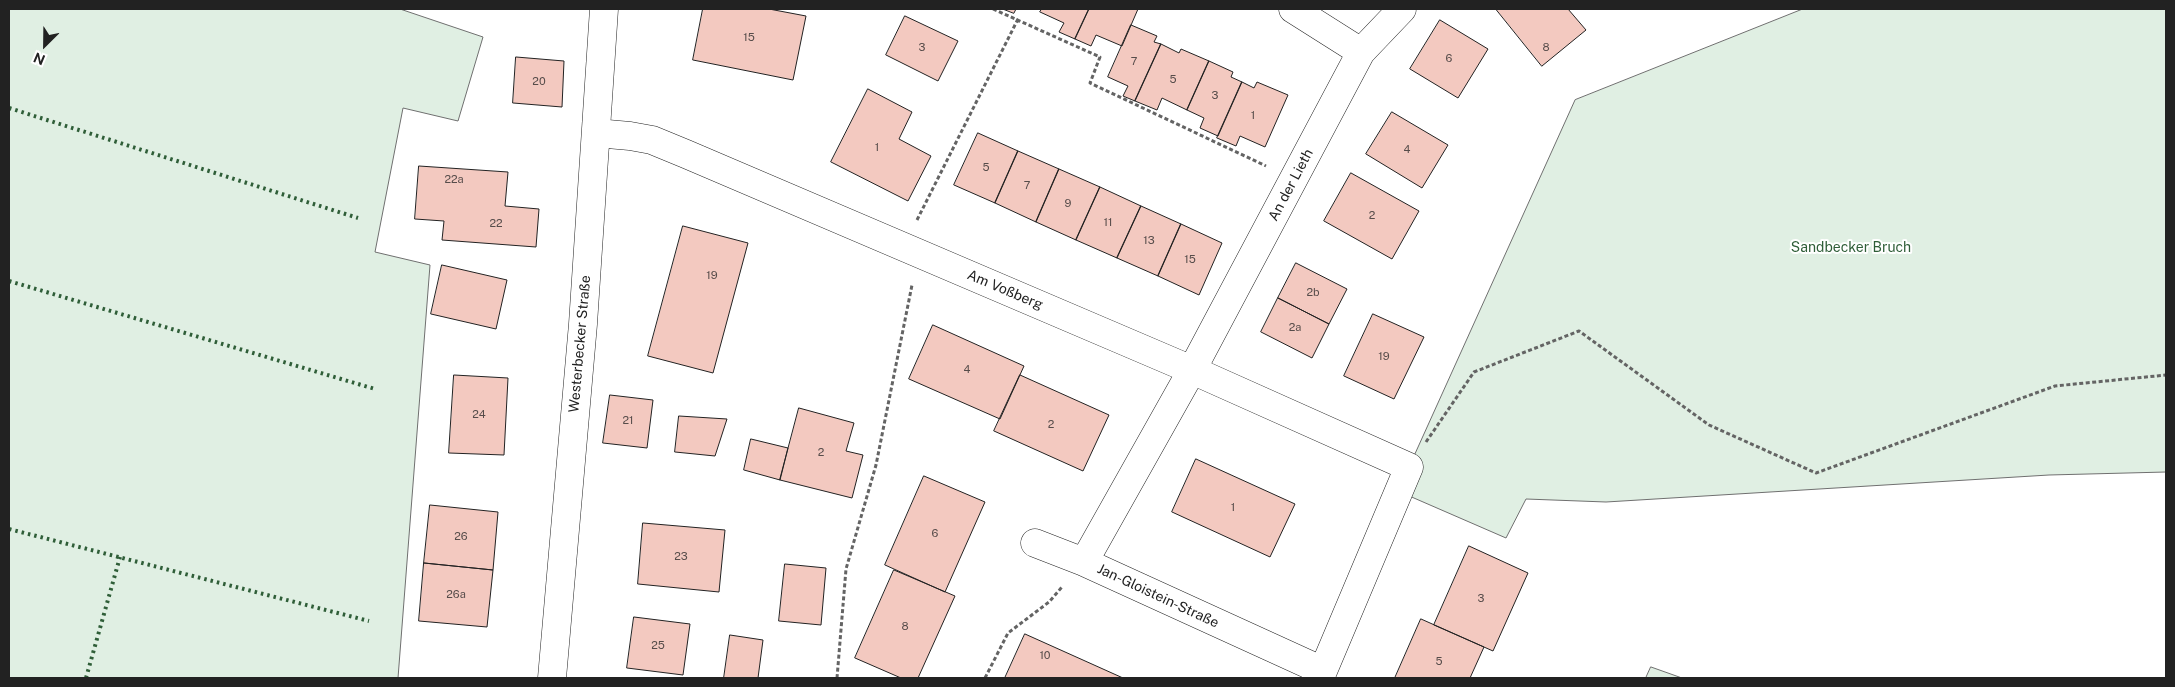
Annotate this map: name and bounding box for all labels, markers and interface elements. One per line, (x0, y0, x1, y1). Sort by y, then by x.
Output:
north arrow (20, 20, 70, 70)
house number: 15 (743, 31, 755, 45)
house number: 3 (919, 41, 925, 55)
house number: 8 (1542, 41, 1550, 55)
text: N (31, 49, 47, 68)
house number: 6 (1446, 52, 1452, 66)
house number: 7 (1131, 55, 1137, 69)
house number: 5 (1169, 73, 1177, 87)
house number: 20 (532, 75, 546, 89)
house number: 3 (1212, 89, 1218, 103)
house number: 1 (1251, 109, 1255, 123)
house number: 1 (875, 141, 879, 155)
house number: 4 (1404, 143, 1410, 157)
street label: An der Lieth (1265, 146, 1317, 224)
house number: 5 (982, 161, 990, 175)
house number: 22a (444, 173, 464, 187)
house number: 7 (1024, 179, 1030, 193)
house number: 9 (1065, 197, 1071, 211)
house number: 2 (1369, 209, 1375, 223)
house number: 11 (1104, 216, 1112, 230)
house number: 22 (489, 217, 503, 231)
house number: 13 (1143, 234, 1155, 248)
park label: Sandbecker Bruch (1791, 240, 1911, 256)
house number: 15 (1184, 253, 1196, 267)
street label: Am Voßberg (965, 267, 1045, 313)
house number: 19 (706, 269, 718, 283)
street label: Westerbecker Straße (566, 275, 594, 413)
house number: 2b (1306, 286, 1320, 300)
house number: 2a (1289, 321, 1301, 335)
house number: 19 (1378, 350, 1390, 364)
house number: 4 (964, 363, 970, 377)
house number: 24 (472, 408, 486, 422)
house number: 21 (622, 414, 634, 428)
house number: 2 (1048, 418, 1054, 432)
house number: 2 (818, 446, 824, 460)
house number: 1 (1231, 501, 1235, 515)
house number: 6 (932, 527, 938, 541)
house number: 26 (454, 530, 468, 544)
house number: 23 (674, 550, 688, 564)
street label: Jan-Gloistein-Straße (1094, 560, 1222, 632)
house number: 26a (446, 588, 466, 602)
house number: 3 (1478, 592, 1484, 606)
house number: 8 (901, 620, 909, 634)
house number: 25 (651, 639, 665, 653)
house number: 10 (1039, 649, 1051, 663)
house number: 5 (1435, 655, 1443, 669)

